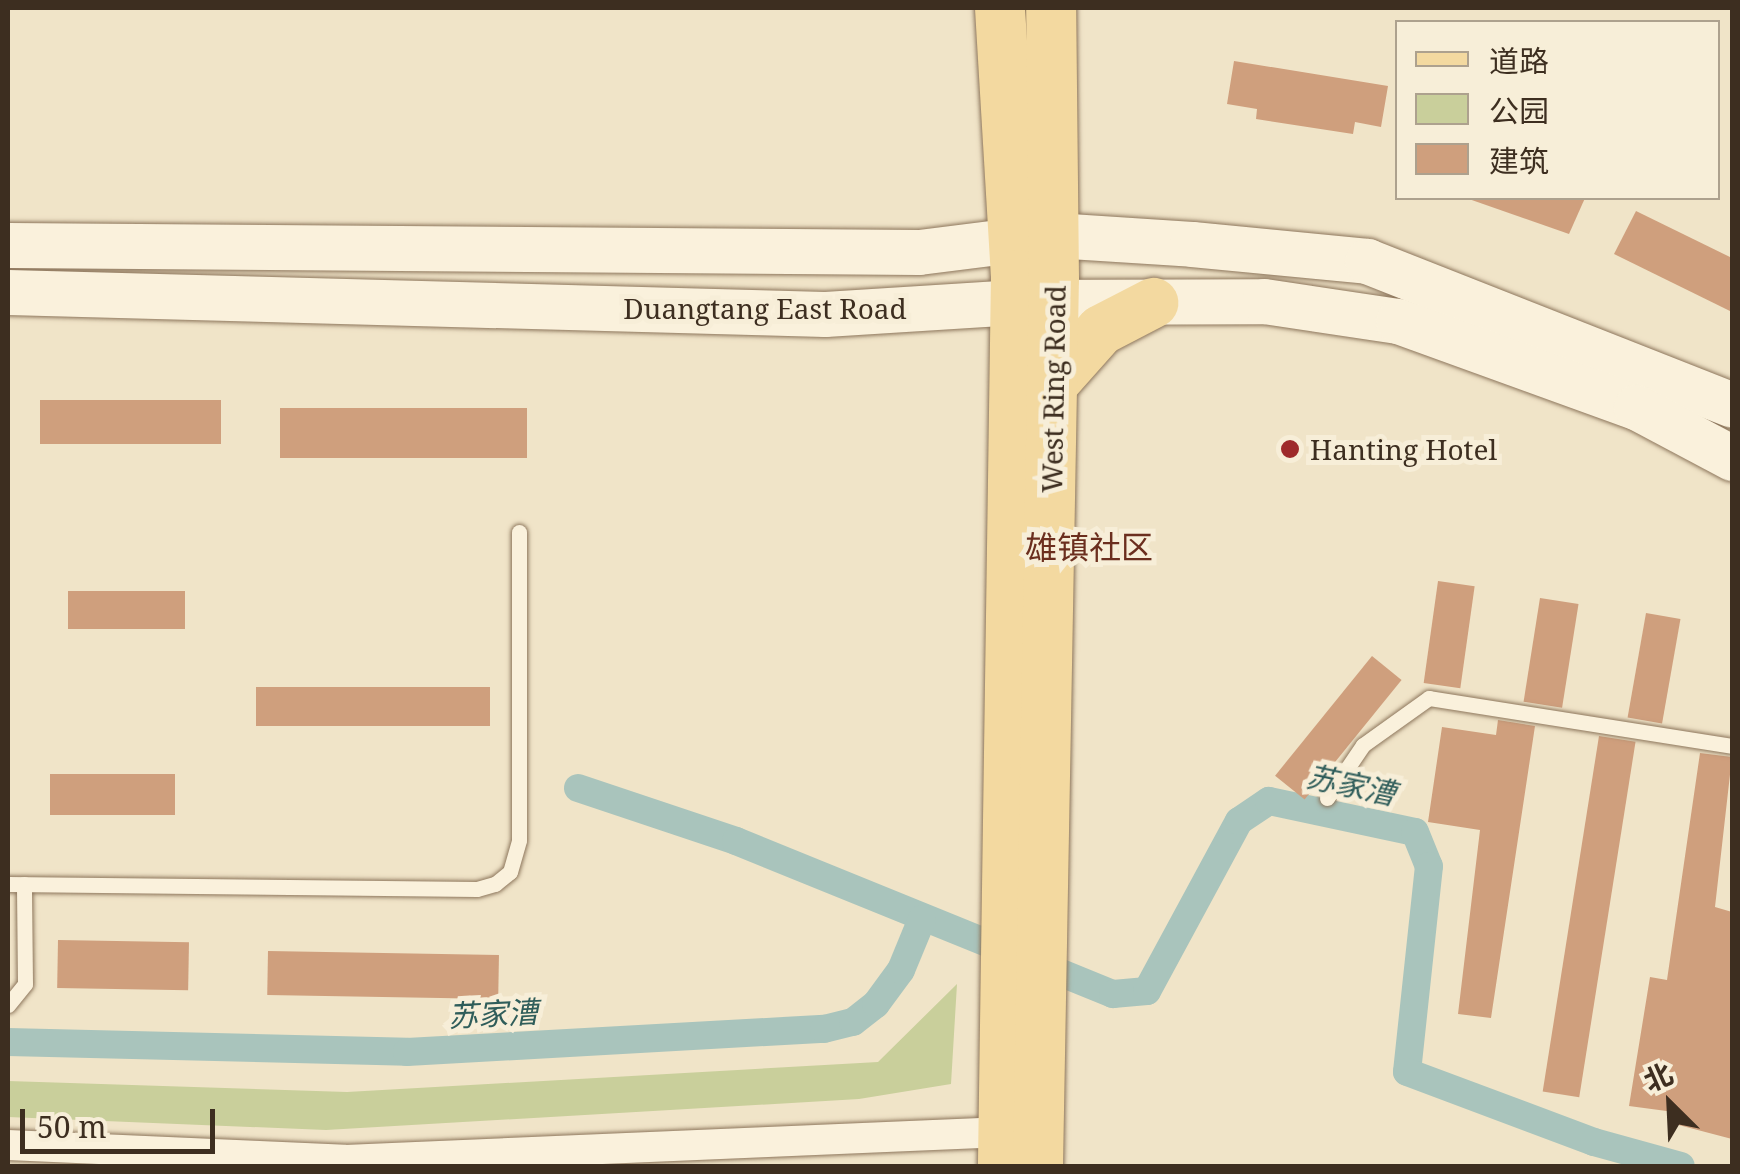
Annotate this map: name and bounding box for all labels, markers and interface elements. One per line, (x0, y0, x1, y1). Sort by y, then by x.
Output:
legend (1395, 20, 1720, 200)
text: 道路 (1489, 40, 1549, 81)
text: 公园 (1489, 90, 1549, 131)
text: 建筑 (1489, 140, 1549, 181)
street label: West Ring Road (1034, 285, 1072, 493)
street label: Duangtang East Road (623, 291, 907, 325)
place label: Hanting Hotel (1310, 432, 1497, 466)
marker: Hanting Hotel (1279, 438, 1301, 460)
district label: 雄镇社区 (1025, 528, 1153, 566)
water label: 苏家漕 (1303, 758, 1399, 812)
water label: 苏家漕 (447, 994, 539, 1034)
north arrow (1620, 1054, 1720, 1154)
text: 北 (1637, 1054, 1678, 1100)
scale bar (25, 1089, 220, 1151)
text: 50 m (37, 1106, 107, 1147)

